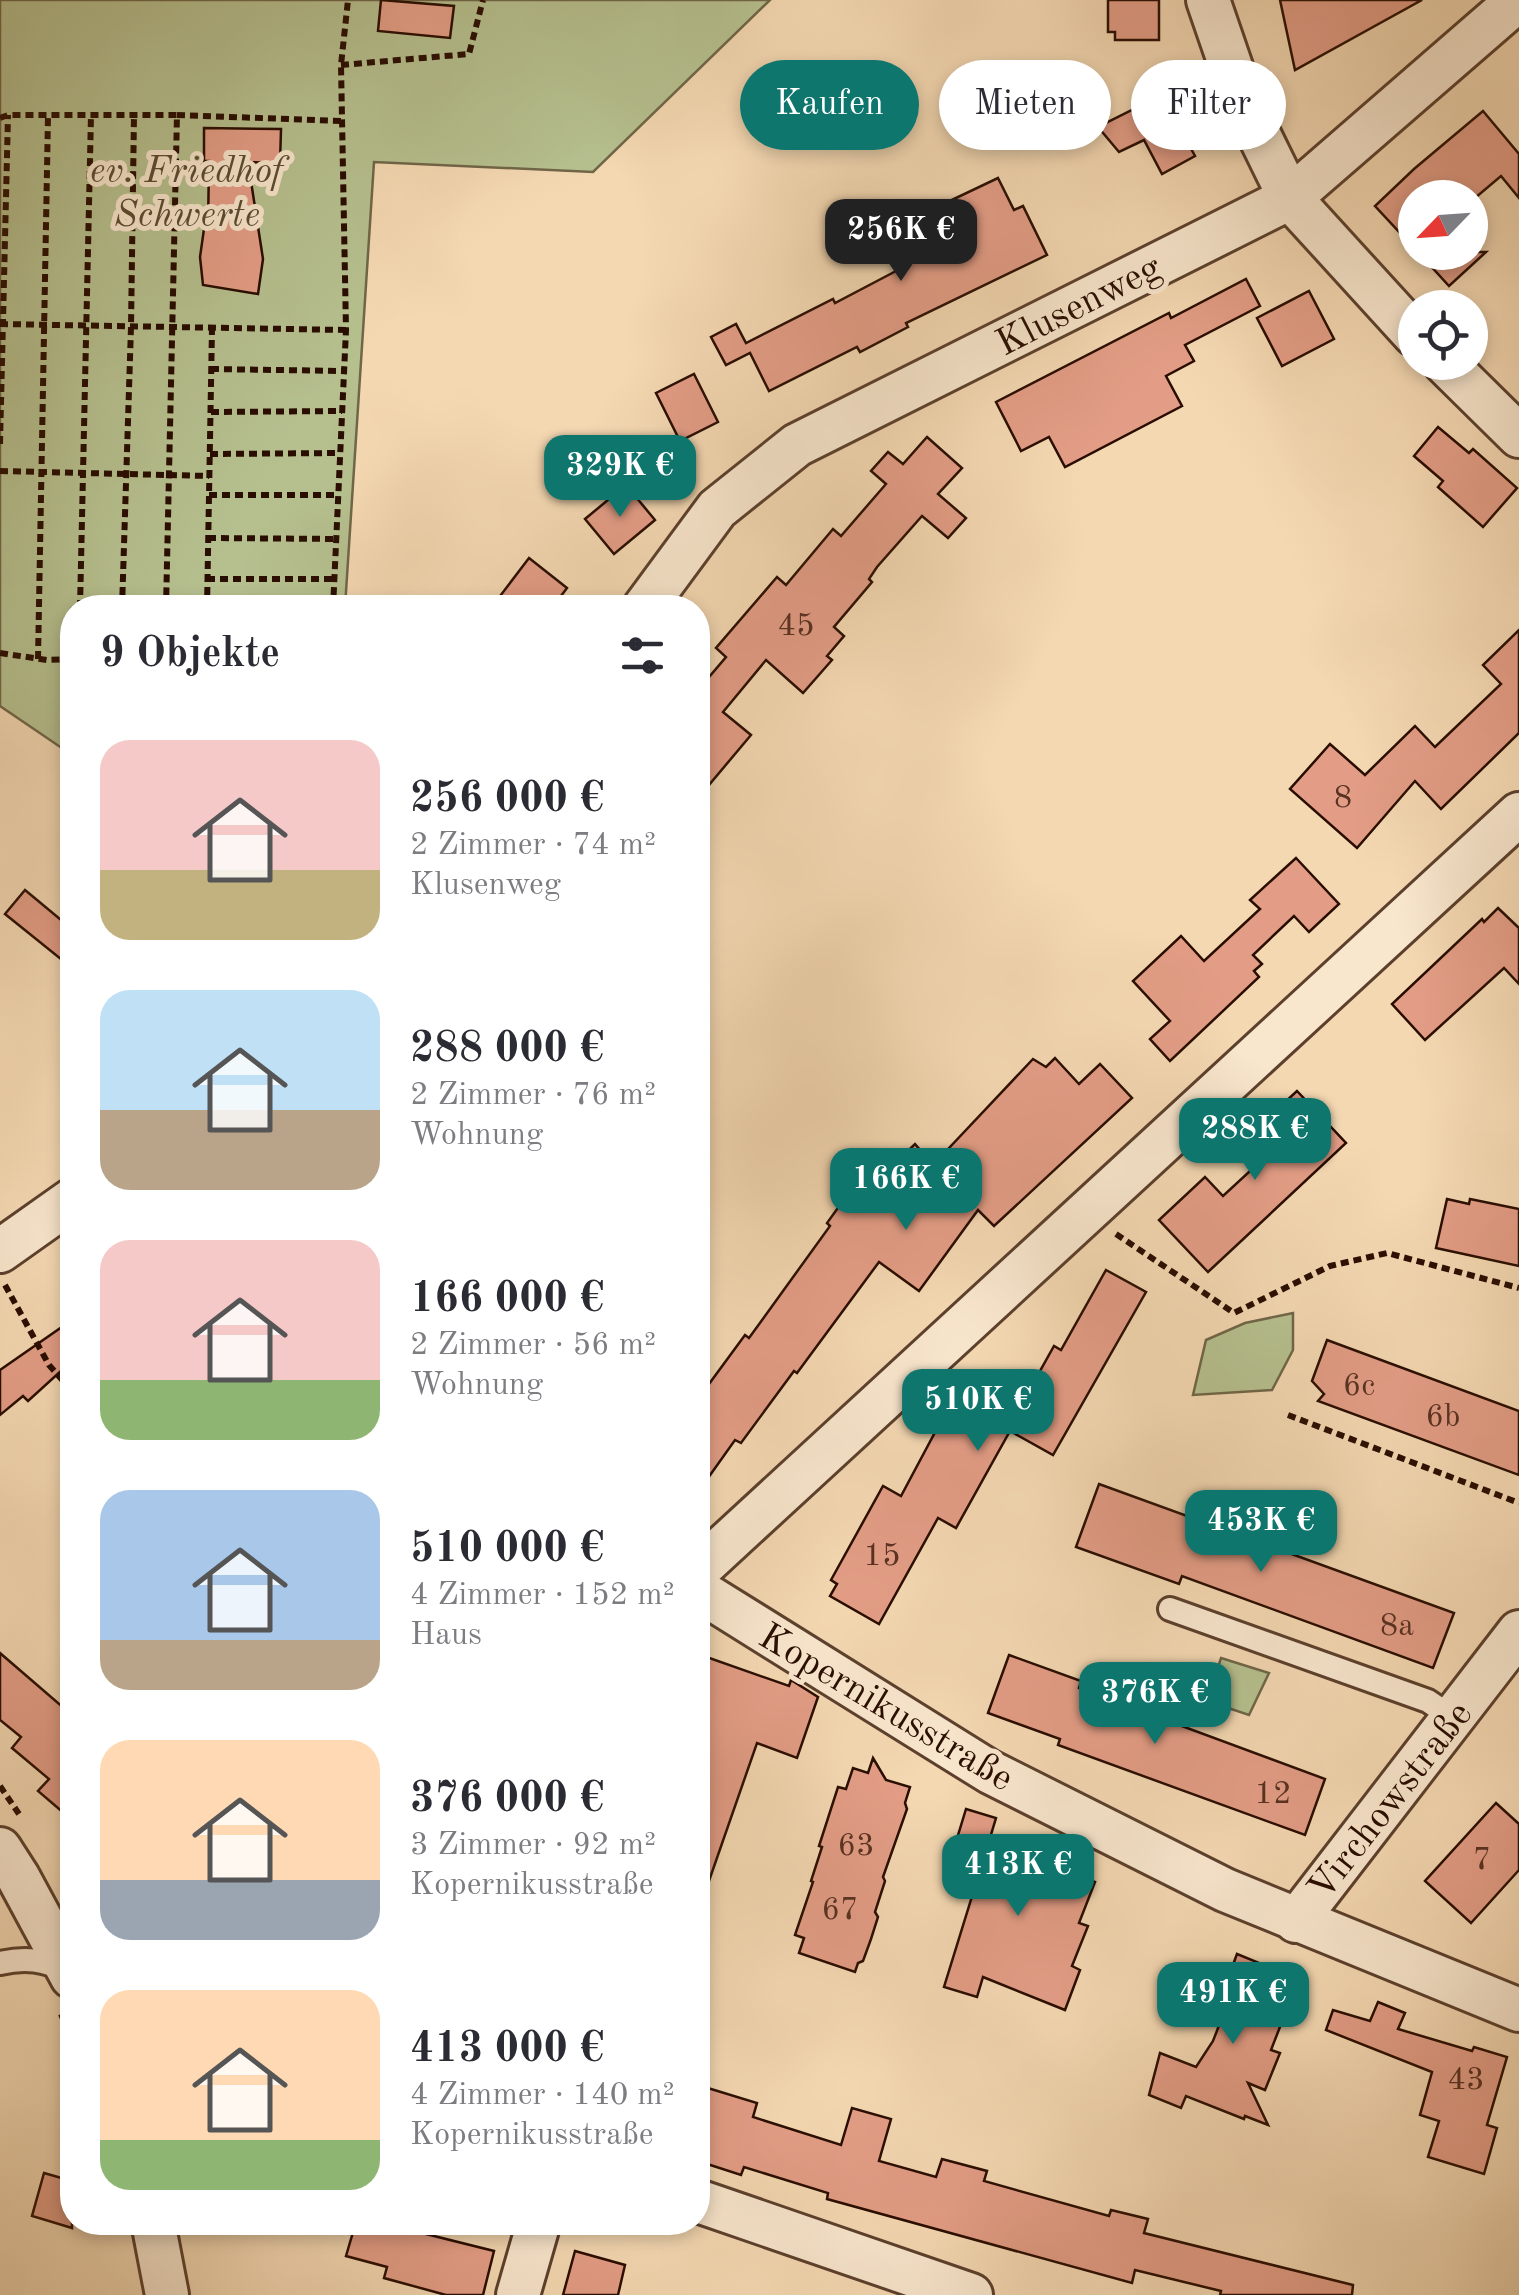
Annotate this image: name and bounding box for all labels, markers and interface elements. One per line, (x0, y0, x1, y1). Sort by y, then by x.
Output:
chip: Kaufen (740, 60, 919, 150)
chip: Mieten (939, 60, 1111, 150)
chip: Filter (1131, 60, 1286, 150)
park label: ev. Friedhof Schwerte (90, 153, 290, 235)
north arrow (1398, 180, 1488, 270)
map controls (1398, 180, 1488, 380)
pin: 256K € (820, 199, 982, 284)
text: 256K € (847, 215, 955, 247)
street label: Klusenweg (991, 249, 1168, 364)
button: locate (1398, 290, 1488, 380)
pin: 329K € (539, 435, 701, 520)
text: 329K € (566, 451, 674, 483)
house number: 45 (777, 611, 815, 643)
icon: filters (615, 628, 670, 683)
text: 9 Objekte (100, 634, 280, 676)
text: 256 000 € (410, 779, 604, 821)
icon: home (180, 780, 300, 900)
house number: 8 (1334, 783, 1352, 815)
text: 2 Zimmer · 74 m² (410, 830, 656, 862)
text: Klusenweg (410, 870, 561, 902)
text: 288 000 € (410, 1029, 604, 1071)
icon: home (180, 1030, 300, 1150)
text: 2 Zimmer · 76 m² (410, 1080, 656, 1112)
pin: 288K € (1174, 1098, 1336, 1183)
text: 288K € (1201, 1114, 1309, 1146)
text: Wohnung (410, 1120, 543, 1152)
pin: 166K € (825, 1148, 987, 1233)
text: 166K € (852, 1164, 960, 1196)
text: 166 000 € (410, 1279, 604, 1321)
icon: home (180, 1280, 300, 1400)
text: 2 Zimmer · 56 m² (410, 1330, 656, 1362)
pin: 510K € (897, 1369, 1059, 1454)
text: Wohnung (410, 1370, 543, 1402)
house number: 6c (1343, 1371, 1375, 1403)
text: 510K € (924, 1385, 1032, 1417)
house number: 6b (1426, 1402, 1460, 1434)
pin: 453K € (1180, 1490, 1342, 1575)
text: 453K € (1207, 1506, 1315, 1538)
text: 510 000 € (410, 1529, 604, 1571)
icon: home (180, 1530, 300, 1650)
house number: 15 (863, 1541, 901, 1573)
text: 4 Zimmer · 152 m² (410, 1580, 675, 1612)
house number: 8a (1380, 1611, 1414, 1643)
street label: Kopernikusstraße (752, 1618, 1019, 1799)
text: Haus (410, 1620, 482, 1652)
pin: 376K € (1074, 1662, 1236, 1747)
text: 376K € (1101, 1678, 1209, 1710)
street label: Virchowstraße (1302, 1696, 1480, 1908)
text: 376 000 € (410, 1779, 604, 1821)
house number: 12 (1254, 1779, 1292, 1811)
icon: home (180, 1780, 300, 1900)
text: 3 Zimmer · 92 m² (410, 1830, 656, 1862)
house number: 63 (837, 1831, 875, 1863)
pin: 413K € (937, 1834, 1099, 1919)
house number: 7 (1473, 1845, 1491, 1877)
text: 413K € (964, 1850, 1072, 1882)
text: Kopernikusstraße (410, 1870, 654, 1902)
house number: 67 (821, 1895, 859, 1927)
pin: 491K € (1152, 1962, 1314, 2047)
text: 491K € (1179, 1978, 1287, 2010)
text: 413 000 € (410, 2029, 604, 2071)
icon: home (180, 2030, 300, 2150)
house number: 43 (1447, 2065, 1485, 2097)
text: 4 Zimmer · 140 m² (410, 2080, 675, 2112)
text: Kopernikusstraße (410, 2120, 654, 2152)

